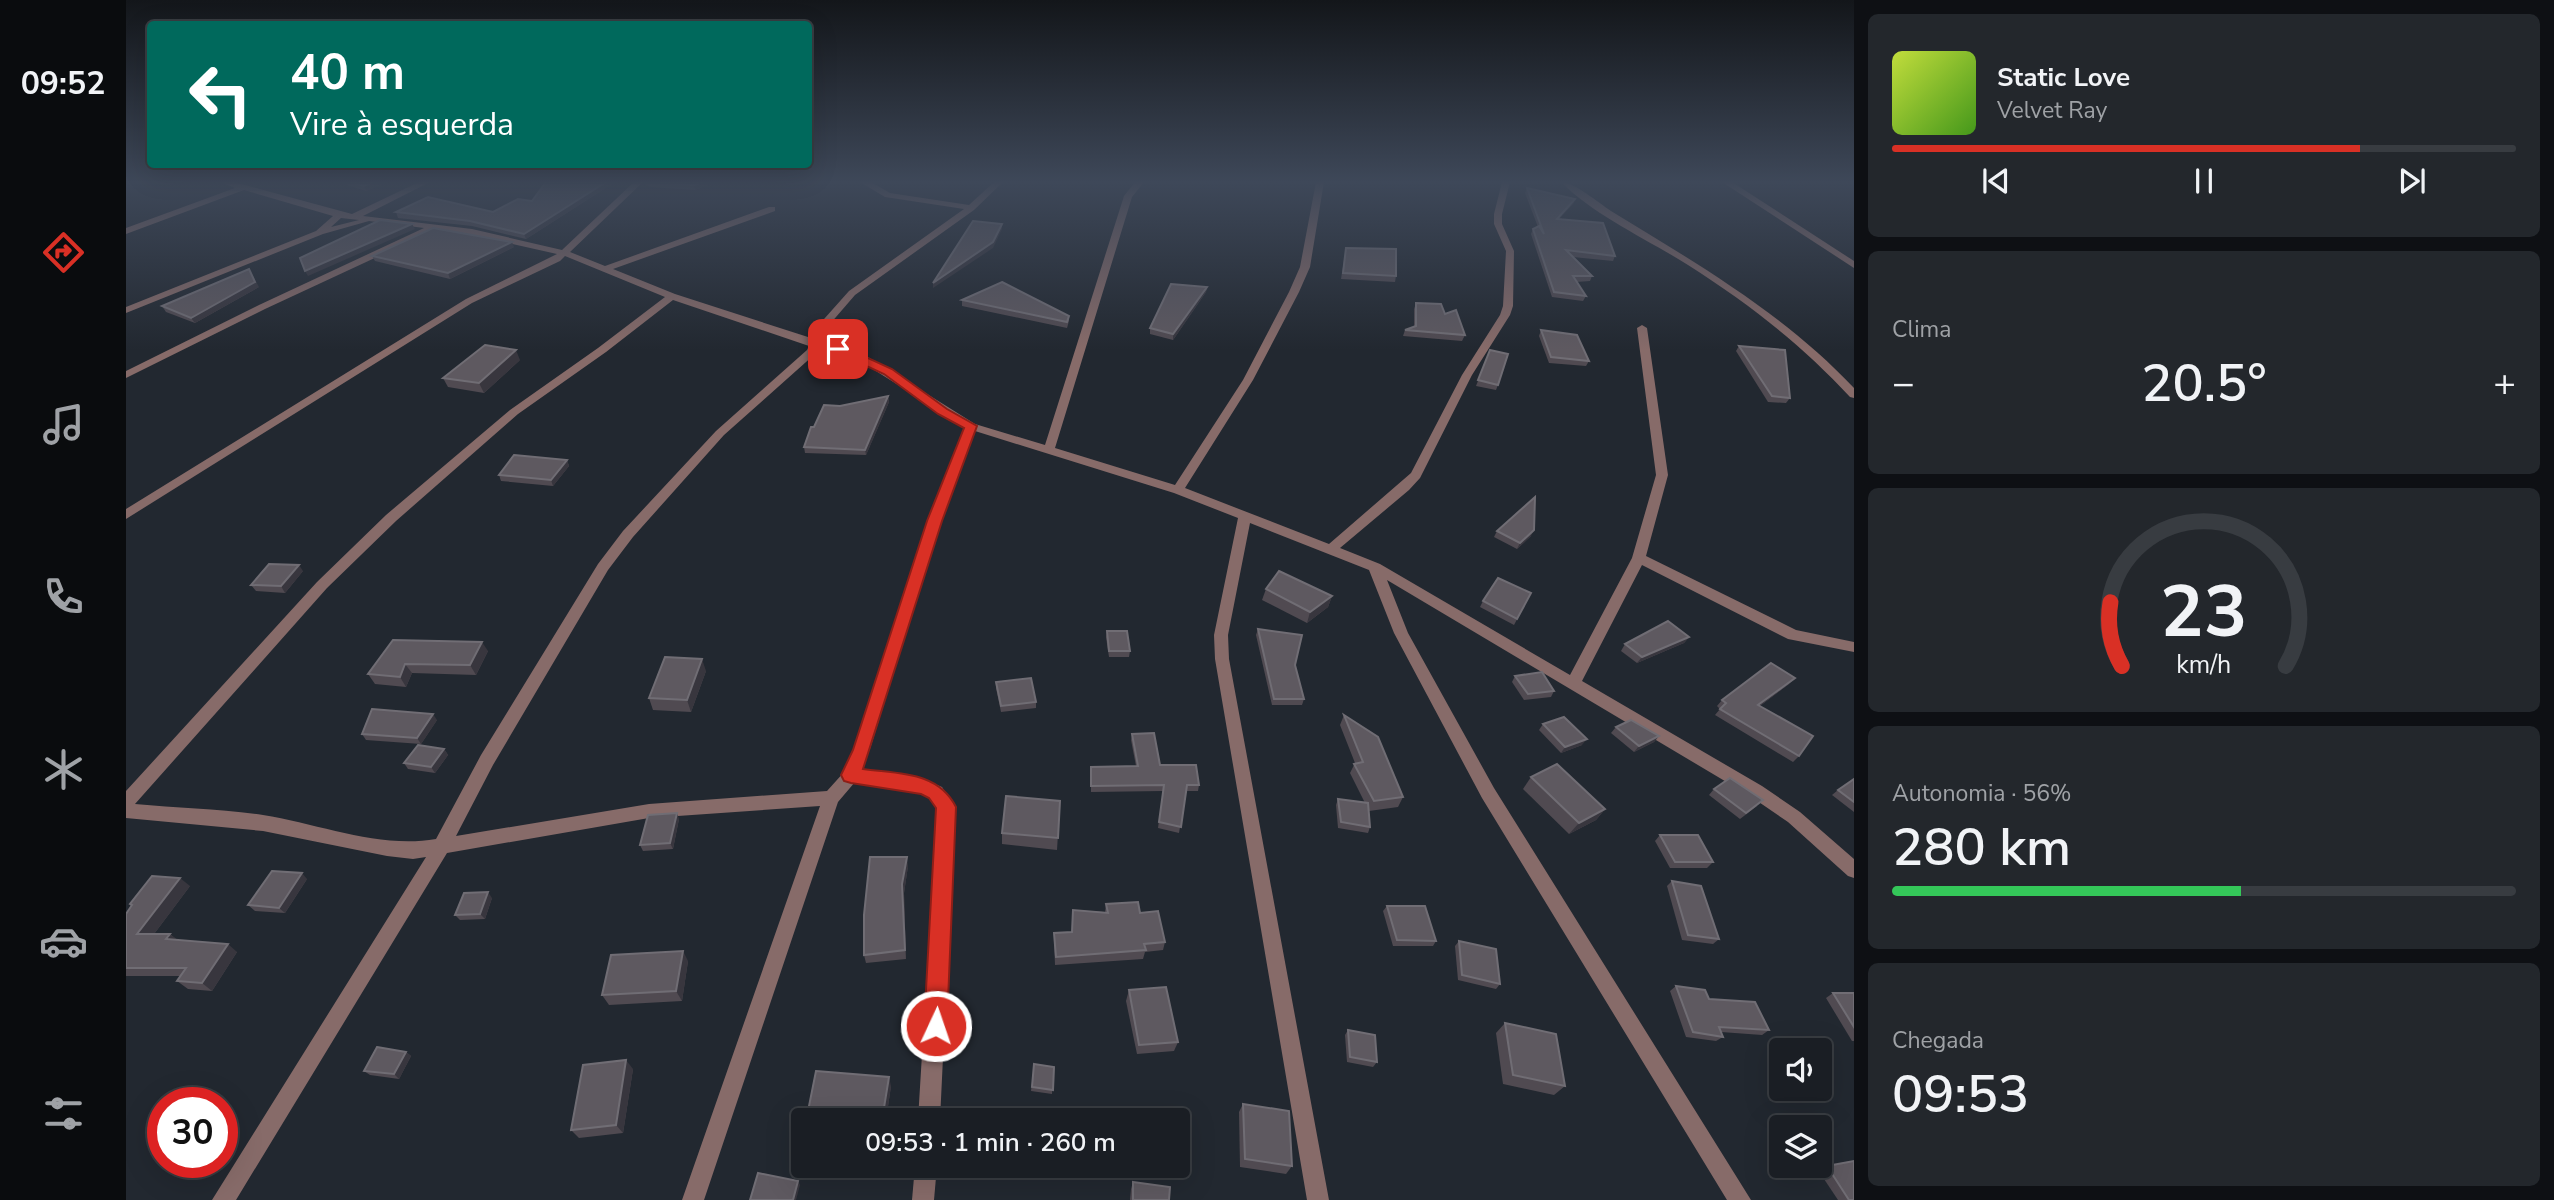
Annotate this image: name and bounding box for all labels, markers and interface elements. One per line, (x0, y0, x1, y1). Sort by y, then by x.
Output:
text: 40 m (290, 39, 405, 106)
icon: left (175, 49, 266, 140)
text: Static Love (1997, 60, 2130, 95)
text: 09:52 (21, 62, 105, 105)
text: Velvet Ray (1997, 95, 2107, 126)
text: Vire à esquerda (290, 103, 514, 146)
icon: previous (1977, 162, 2015, 200)
icon: pause (2185, 162, 2223, 200)
icon: next (2393, 162, 2431, 200)
icon: directions (39, 228, 88, 277)
text: Clima (1892, 314, 1952, 345)
pin (808, 319, 868, 379)
icon: arrive (819, 330, 857, 368)
text: 20.5° (2141, 348, 2267, 419)
text: − (1892, 358, 1915, 409)
text: + (2493, 358, 2516, 409)
icon: music (39, 400, 88, 449)
text: 23 (2160, 562, 2248, 662)
icon: phone (39, 572, 88, 621)
text: km/h (2176, 648, 2232, 682)
icon: climate (39, 745, 88, 794)
text: Autonomia · 56% (1892, 778, 2072, 809)
text: 280 km (1892, 812, 2071, 883)
icon: car (39, 917, 88, 966)
position arrow (899, 989, 973, 1063)
text: Chegada (1892, 1025, 1984, 1056)
map controls (1769, 1038, 1832, 1178)
button: sound (1769, 1038, 1832, 1101)
text: 09:53 (1892, 1059, 2029, 1130)
speed limit sign: 30 (147, 1087, 238, 1178)
icon: filters (39, 1089, 88, 1138)
button: layers (1769, 1115, 1832, 1178)
text: 09:53 · 1 min · 260 m (865, 1125, 1116, 1160)

